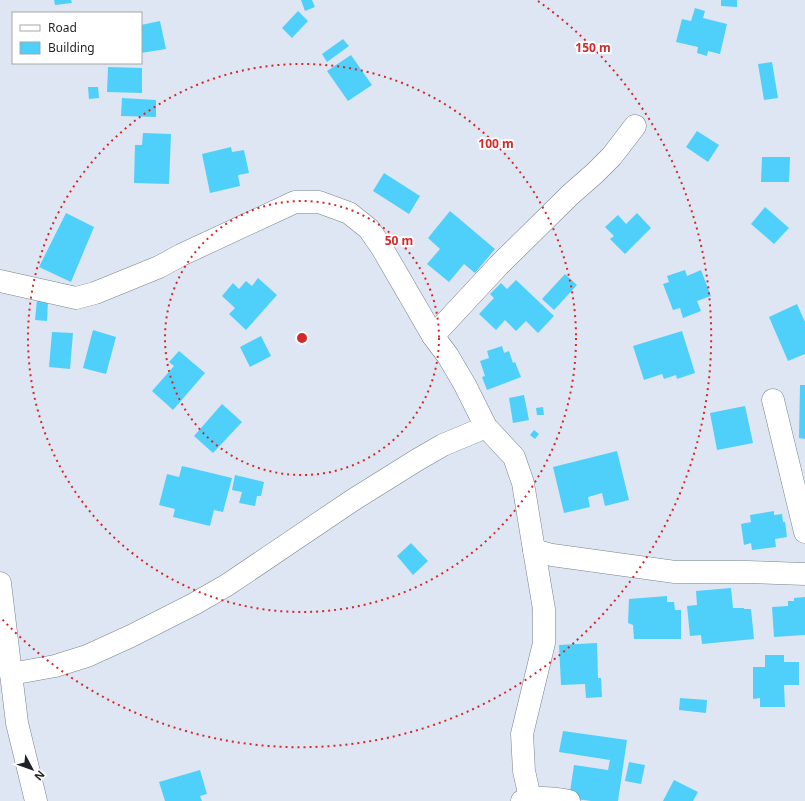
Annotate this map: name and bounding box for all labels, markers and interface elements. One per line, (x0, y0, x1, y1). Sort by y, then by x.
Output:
legend (12, 12, 142, 64)
text: Road (48, 19, 77, 36)
text: Building (48, 39, 95, 56)
text: 150 m (575, 39, 611, 56)
text: 100 m (478, 135, 514, 152)
text: 50 m (385, 232, 413, 249)
centre of rings (295, 331, 309, 345)
north arrow (12, 749, 52, 789)
text: N (31, 768, 49, 784)

